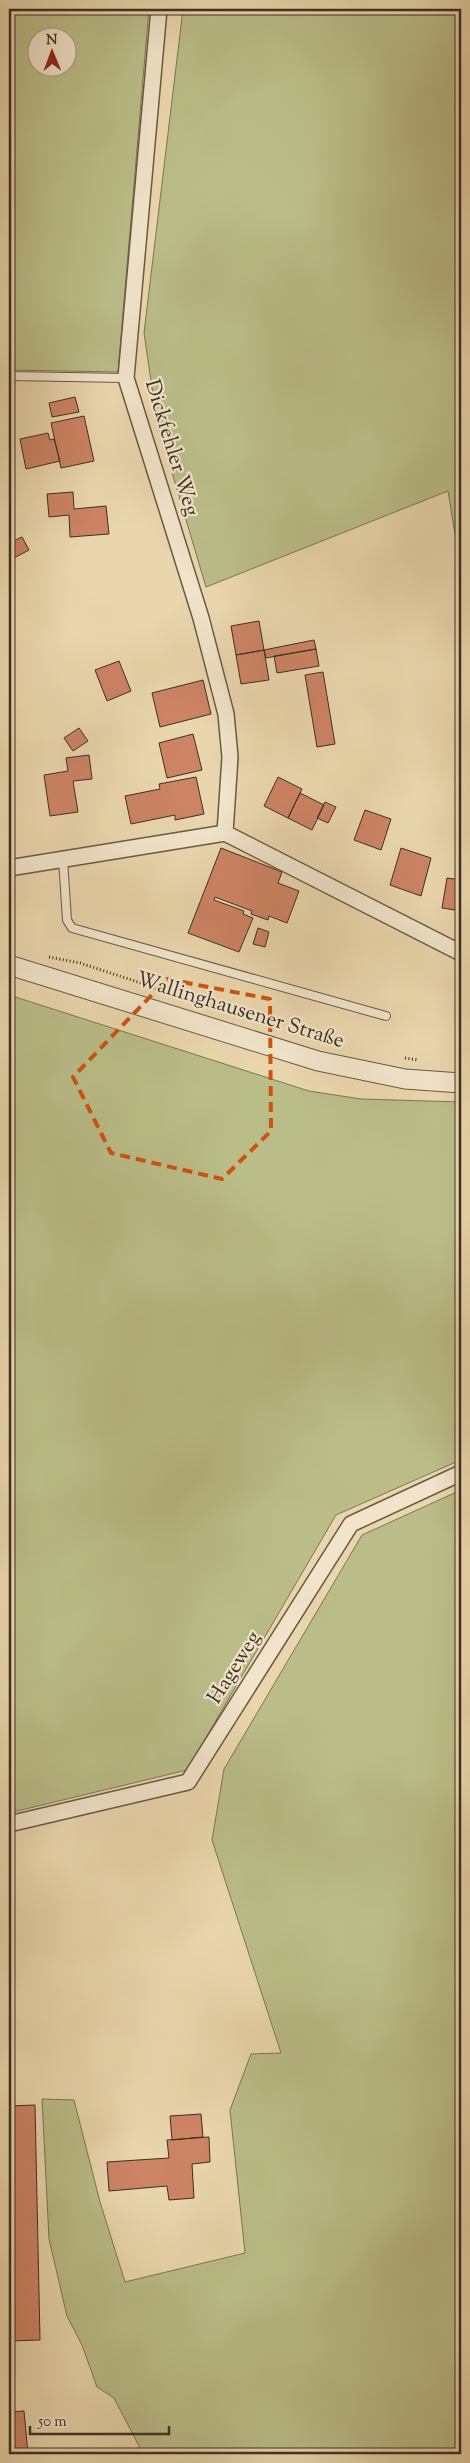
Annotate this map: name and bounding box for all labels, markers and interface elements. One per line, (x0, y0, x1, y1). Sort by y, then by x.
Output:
north arrow (28, 28, 78, 78)
text: N (46, 31, 58, 51)
street label: Dickfehler Weg (136, 376, 206, 520)
street label: Wallinghausener Straße (132, 965, 348, 1057)
street label: Hageweg (201, 1626, 269, 1710)
scale bar (30, 2403, 169, 2435)
text: 50 m (37, 2412, 67, 2433)

